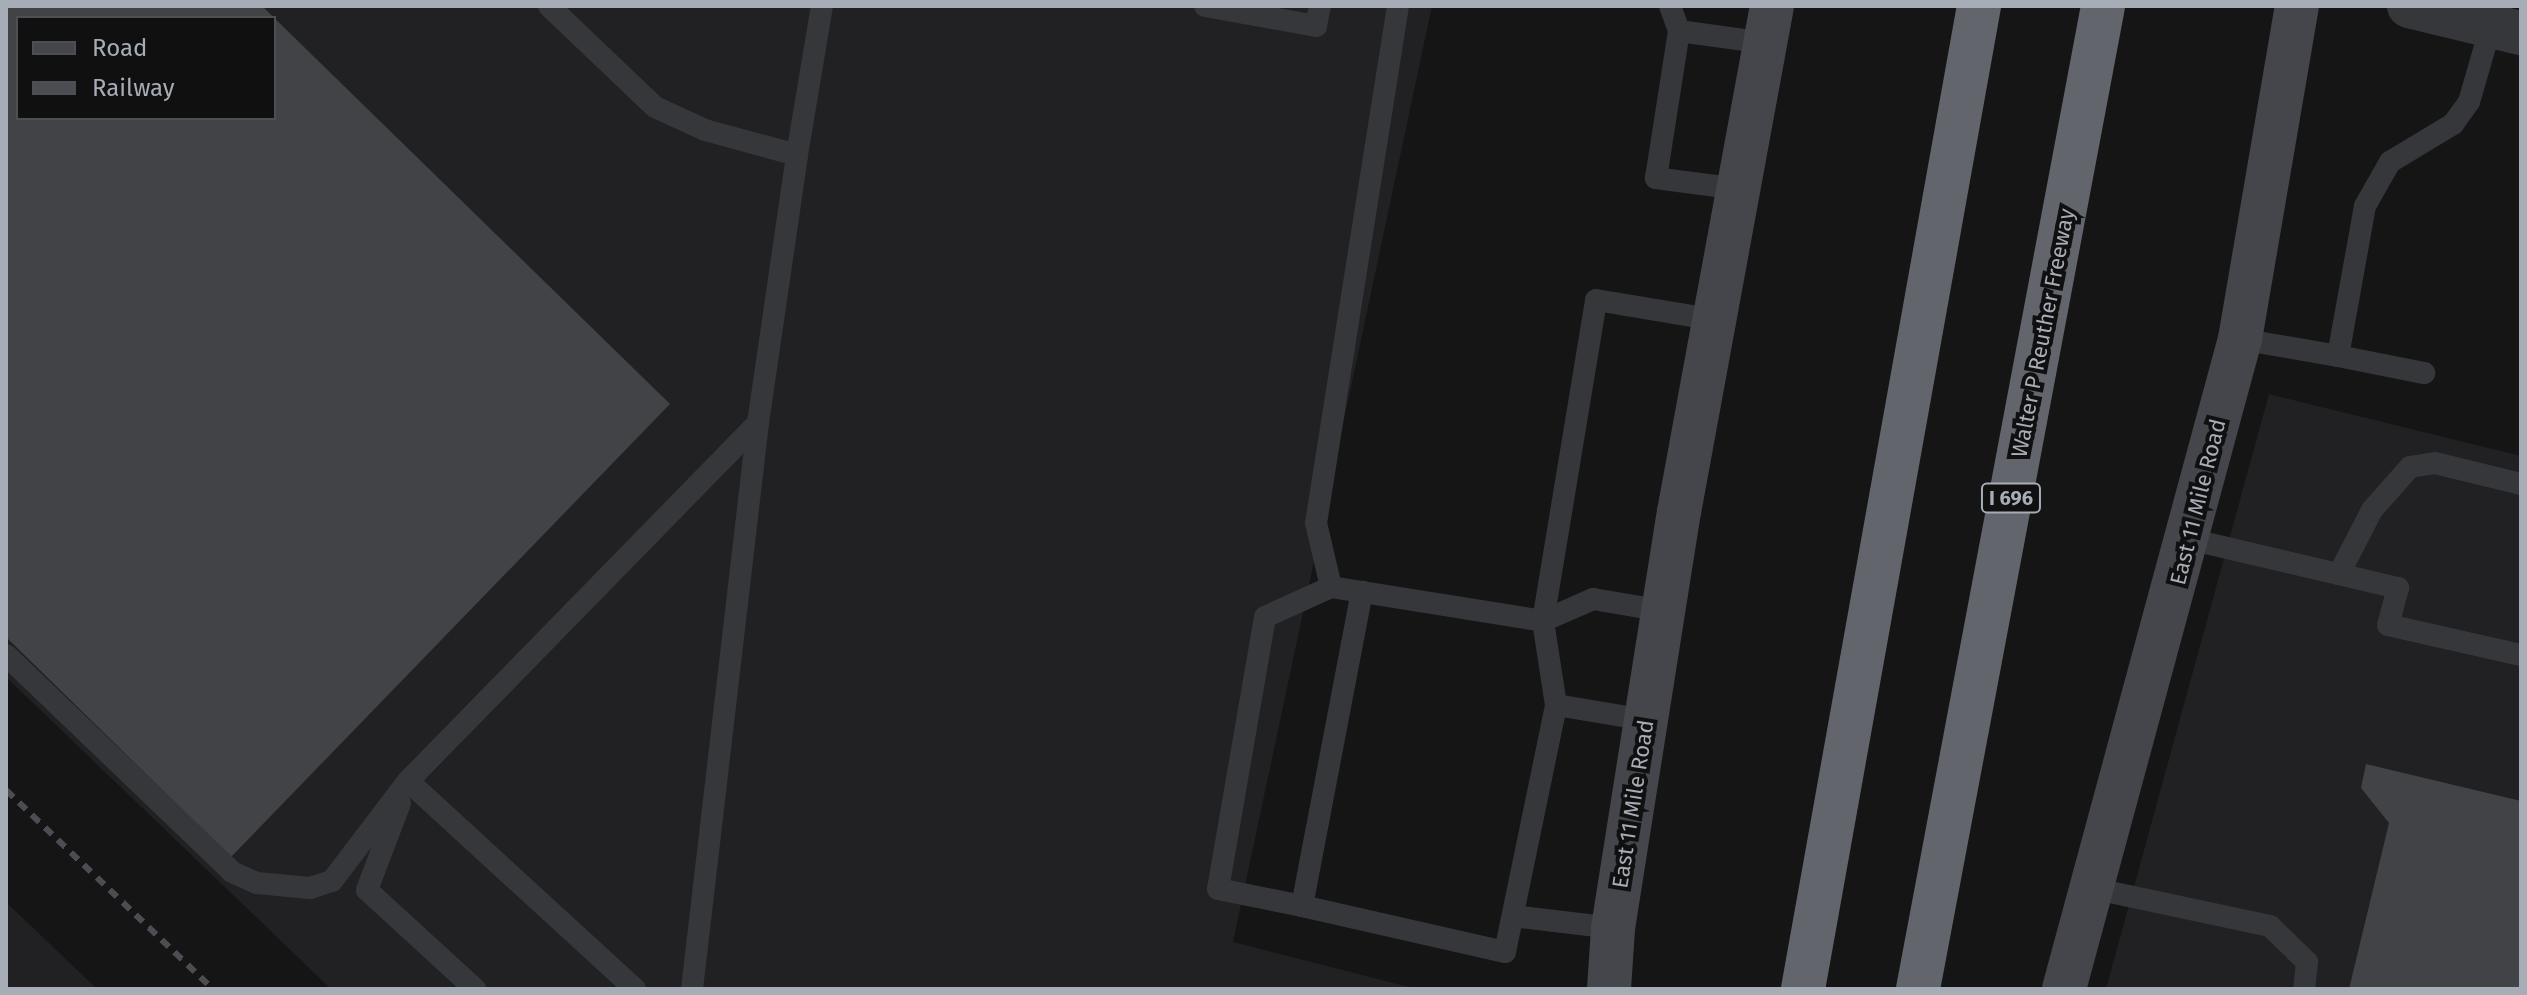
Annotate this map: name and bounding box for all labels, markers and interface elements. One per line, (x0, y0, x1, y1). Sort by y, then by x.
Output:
legend (16, 16, 276, 120)
text: Road (92, 34, 147, 62)
text: Railway (92, 74, 175, 102)
street label: Walter P Reuther Freeway (2006, 206, 2080, 460)
street label: East 11 Mile Road (2165, 416, 2231, 588)
road number: I 696 (1979, 482, 2043, 514)
street label: East 11 Mile Road (1607, 718, 1659, 890)

